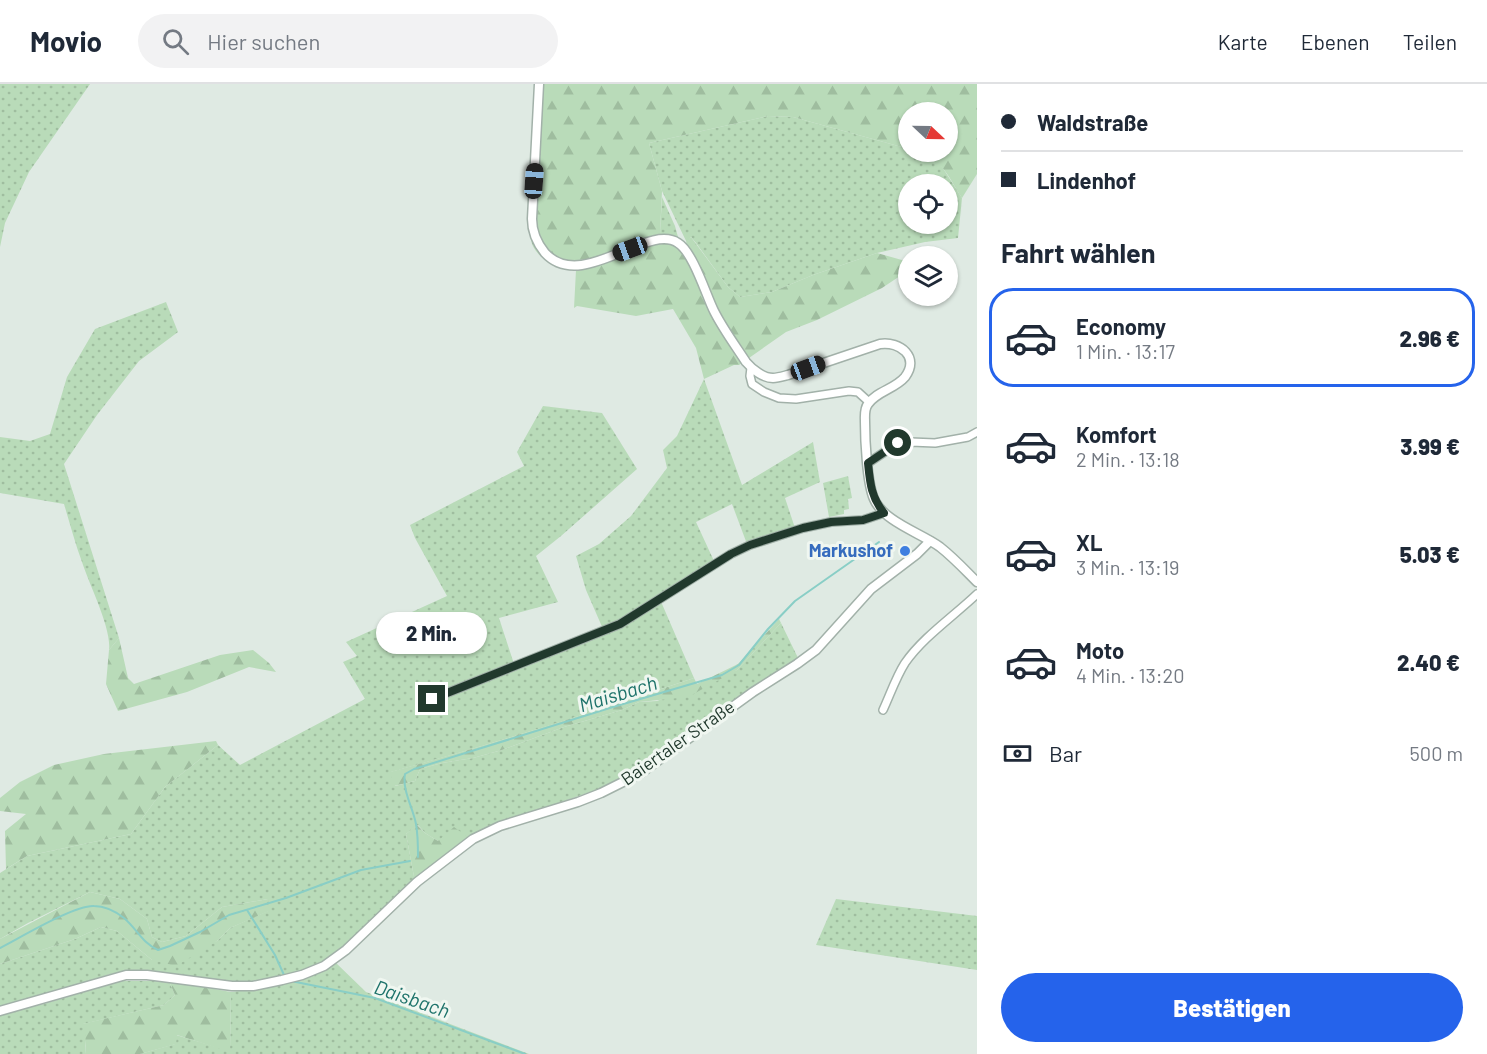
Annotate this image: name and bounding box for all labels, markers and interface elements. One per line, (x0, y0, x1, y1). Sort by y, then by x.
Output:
search box (138, 14, 558, 68)
text: Movio (30, 24, 102, 58)
icon: search (159, 25, 192, 58)
text: Hier suchen (207, 28, 320, 54)
text: Karte (1218, 29, 1268, 54)
text: Ebenen (1301, 29, 1370, 54)
text: Teilen (1403, 29, 1457, 54)
north arrow (898, 102, 958, 162)
map controls (898, 102, 958, 306)
text: Waldstraße (1037, 109, 1148, 135)
car (524, 162, 544, 200)
text: Lindenhof (1037, 167, 1136, 193)
button: locate (898, 174, 958, 234)
car (610, 234, 650, 264)
text: Fahrt wählen (1001, 236, 1156, 268)
button: layers (898, 246, 958, 306)
icon: car (1004, 311, 1058, 365)
text: Economy (1076, 313, 1166, 339)
text: 2.96 € (1400, 325, 1460, 351)
text: 1 Min. · 13:17 (1076, 339, 1175, 363)
car (788, 353, 828, 383)
icon: car (1004, 419, 1058, 473)
text: Komfort (1076, 421, 1157, 447)
route start (884, 429, 911, 456)
text: 3.99 € (1400, 433, 1460, 459)
text: 2 Min. · 13:18 (1076, 447, 1180, 471)
icon: car (1004, 527, 1058, 581)
text: XL (1076, 529, 1102, 555)
place label: Markushof (809, 539, 893, 561)
text: 5.03 € (1400, 541, 1460, 567)
marker: Markushof (898, 544, 912, 558)
text: 3 Min. · 13:19 (1076, 555, 1179, 579)
callout: 2 Min. (376, 612, 488, 654)
text: 2 Min. (406, 621, 457, 645)
icon: car (1004, 635, 1058, 689)
text: Moto (1076, 637, 1124, 663)
text: 2.40 € (1397, 649, 1460, 675)
text: 4 Min. · 13:20 (1076, 663, 1185, 687)
water label: Maisbach (576, 670, 660, 716)
route end (418, 685, 445, 712)
street label: Baiertaler Straße (616, 695, 738, 789)
icon: cash (1001, 737, 1034, 770)
text: Bar (1049, 740, 1082, 766)
text: 500 m (1410, 741, 1463, 765)
button: Bestätigen (1001, 973, 1463, 1042)
water label: Daisbach (371, 974, 453, 1022)

